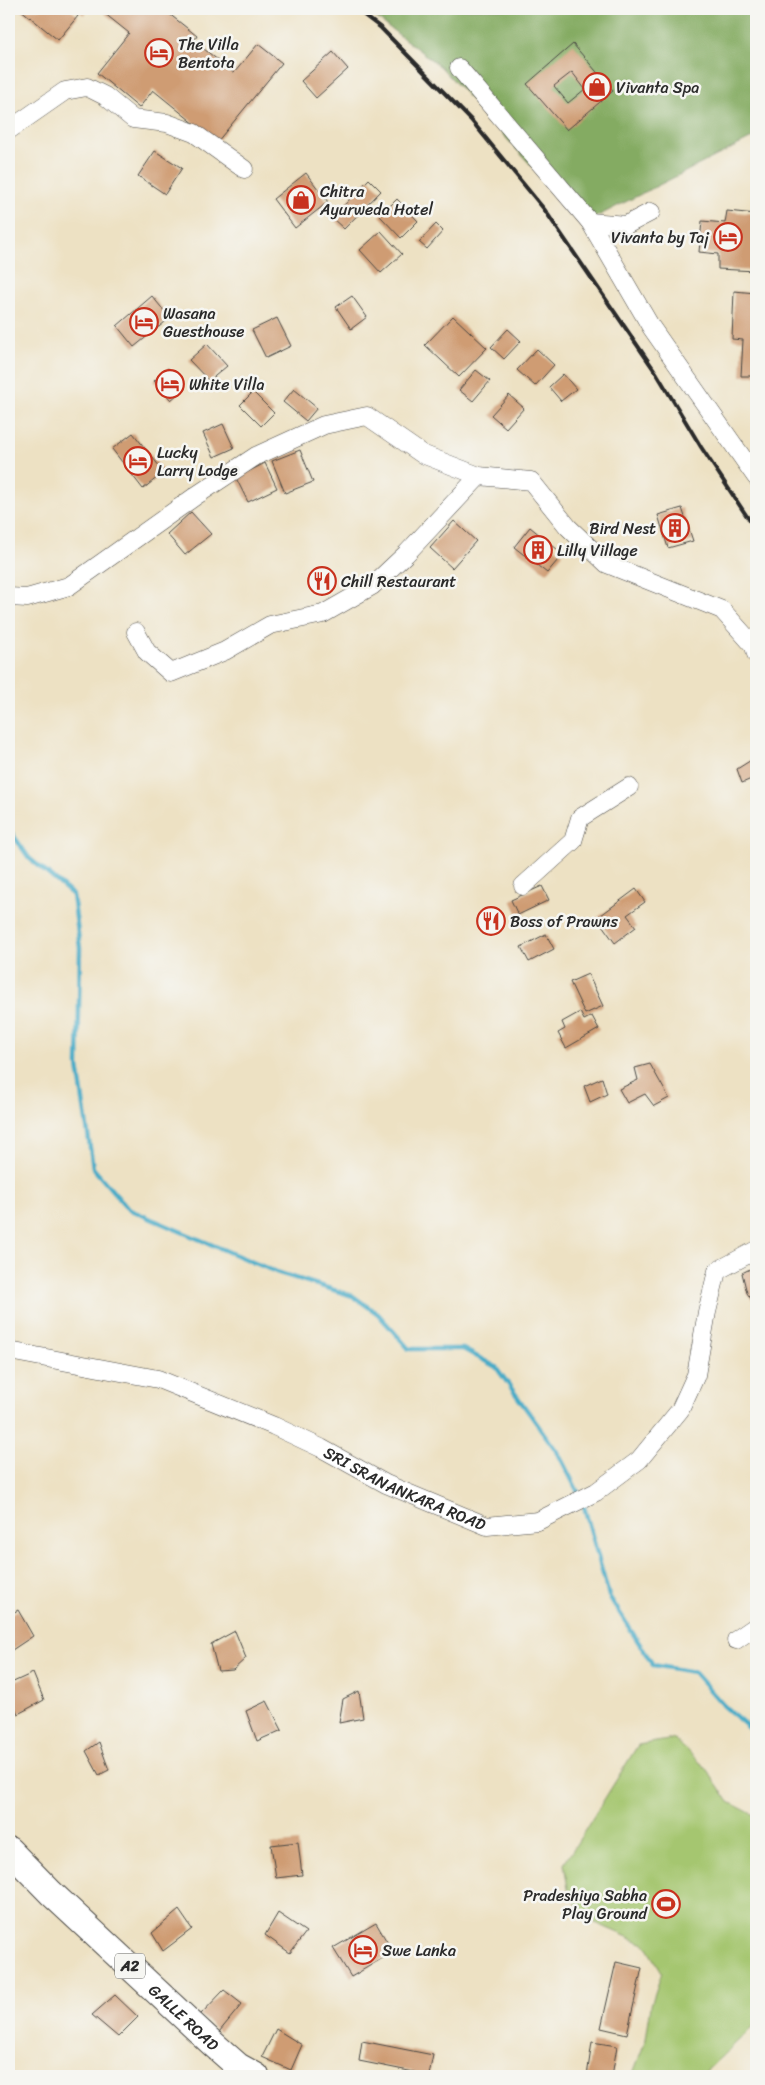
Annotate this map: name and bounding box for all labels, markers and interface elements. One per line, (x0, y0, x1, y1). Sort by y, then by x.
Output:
place label: The Villa Bentota (178, 30, 239, 77)
hotel icon: The Villa Bentota (144, 38, 174, 68)
shop icon: Vivanta Spa (582, 72, 612, 102)
place label: Vivanta Spa (616, 73, 699, 102)
place label: Chitra Ayurweda Hotel (319, 177, 434, 224)
shop icon: Chitra Ayurweda Hotel (286, 185, 316, 215)
hotel icon: Vivanta by Taj (713, 222, 743, 252)
place label: Vivanta by Taj (611, 223, 710, 252)
place label: Wasana Guesthouse (163, 299, 245, 346)
hotel icon: Wasana Guesthouse (129, 307, 159, 337)
hotel icon: White Villa (155, 369, 185, 399)
place label: White Villa (189, 370, 265, 399)
place label: Lucky Larry Lodge (157, 438, 238, 485)
hotel icon: Lucky Larry Lodge (123, 446, 153, 476)
building icon: Bird Nest (660, 513, 690, 543)
place label: Bird Nest (589, 514, 656, 543)
building icon: Lilly Village (523, 535, 553, 565)
place label: Lilly Village (557, 536, 638, 565)
restaurant icon: Chill Restaurant (307, 566, 337, 596)
place label: Chill Restaurant (341, 567, 456, 596)
restaurant icon: Boss of Prawns (476, 906, 506, 936)
place label: Boss of Prawns (510, 907, 618, 936)
street label: SRI SRANANKARA ROAD (318, 1438, 491, 1539)
place label: Pradeshiya Sabha Play Ground (523, 1881, 649, 1928)
sports icon: Pradeshiya Sabha Play Ground (651, 1889, 681, 1919)
hotel icon: Swe Lanka (348, 1935, 378, 1965)
place label: Swe Lanka (382, 1936, 456, 1965)
road number: A2 (115, 1954, 145, 1978)
street label: GALLE ROAD (142, 1976, 226, 2058)

